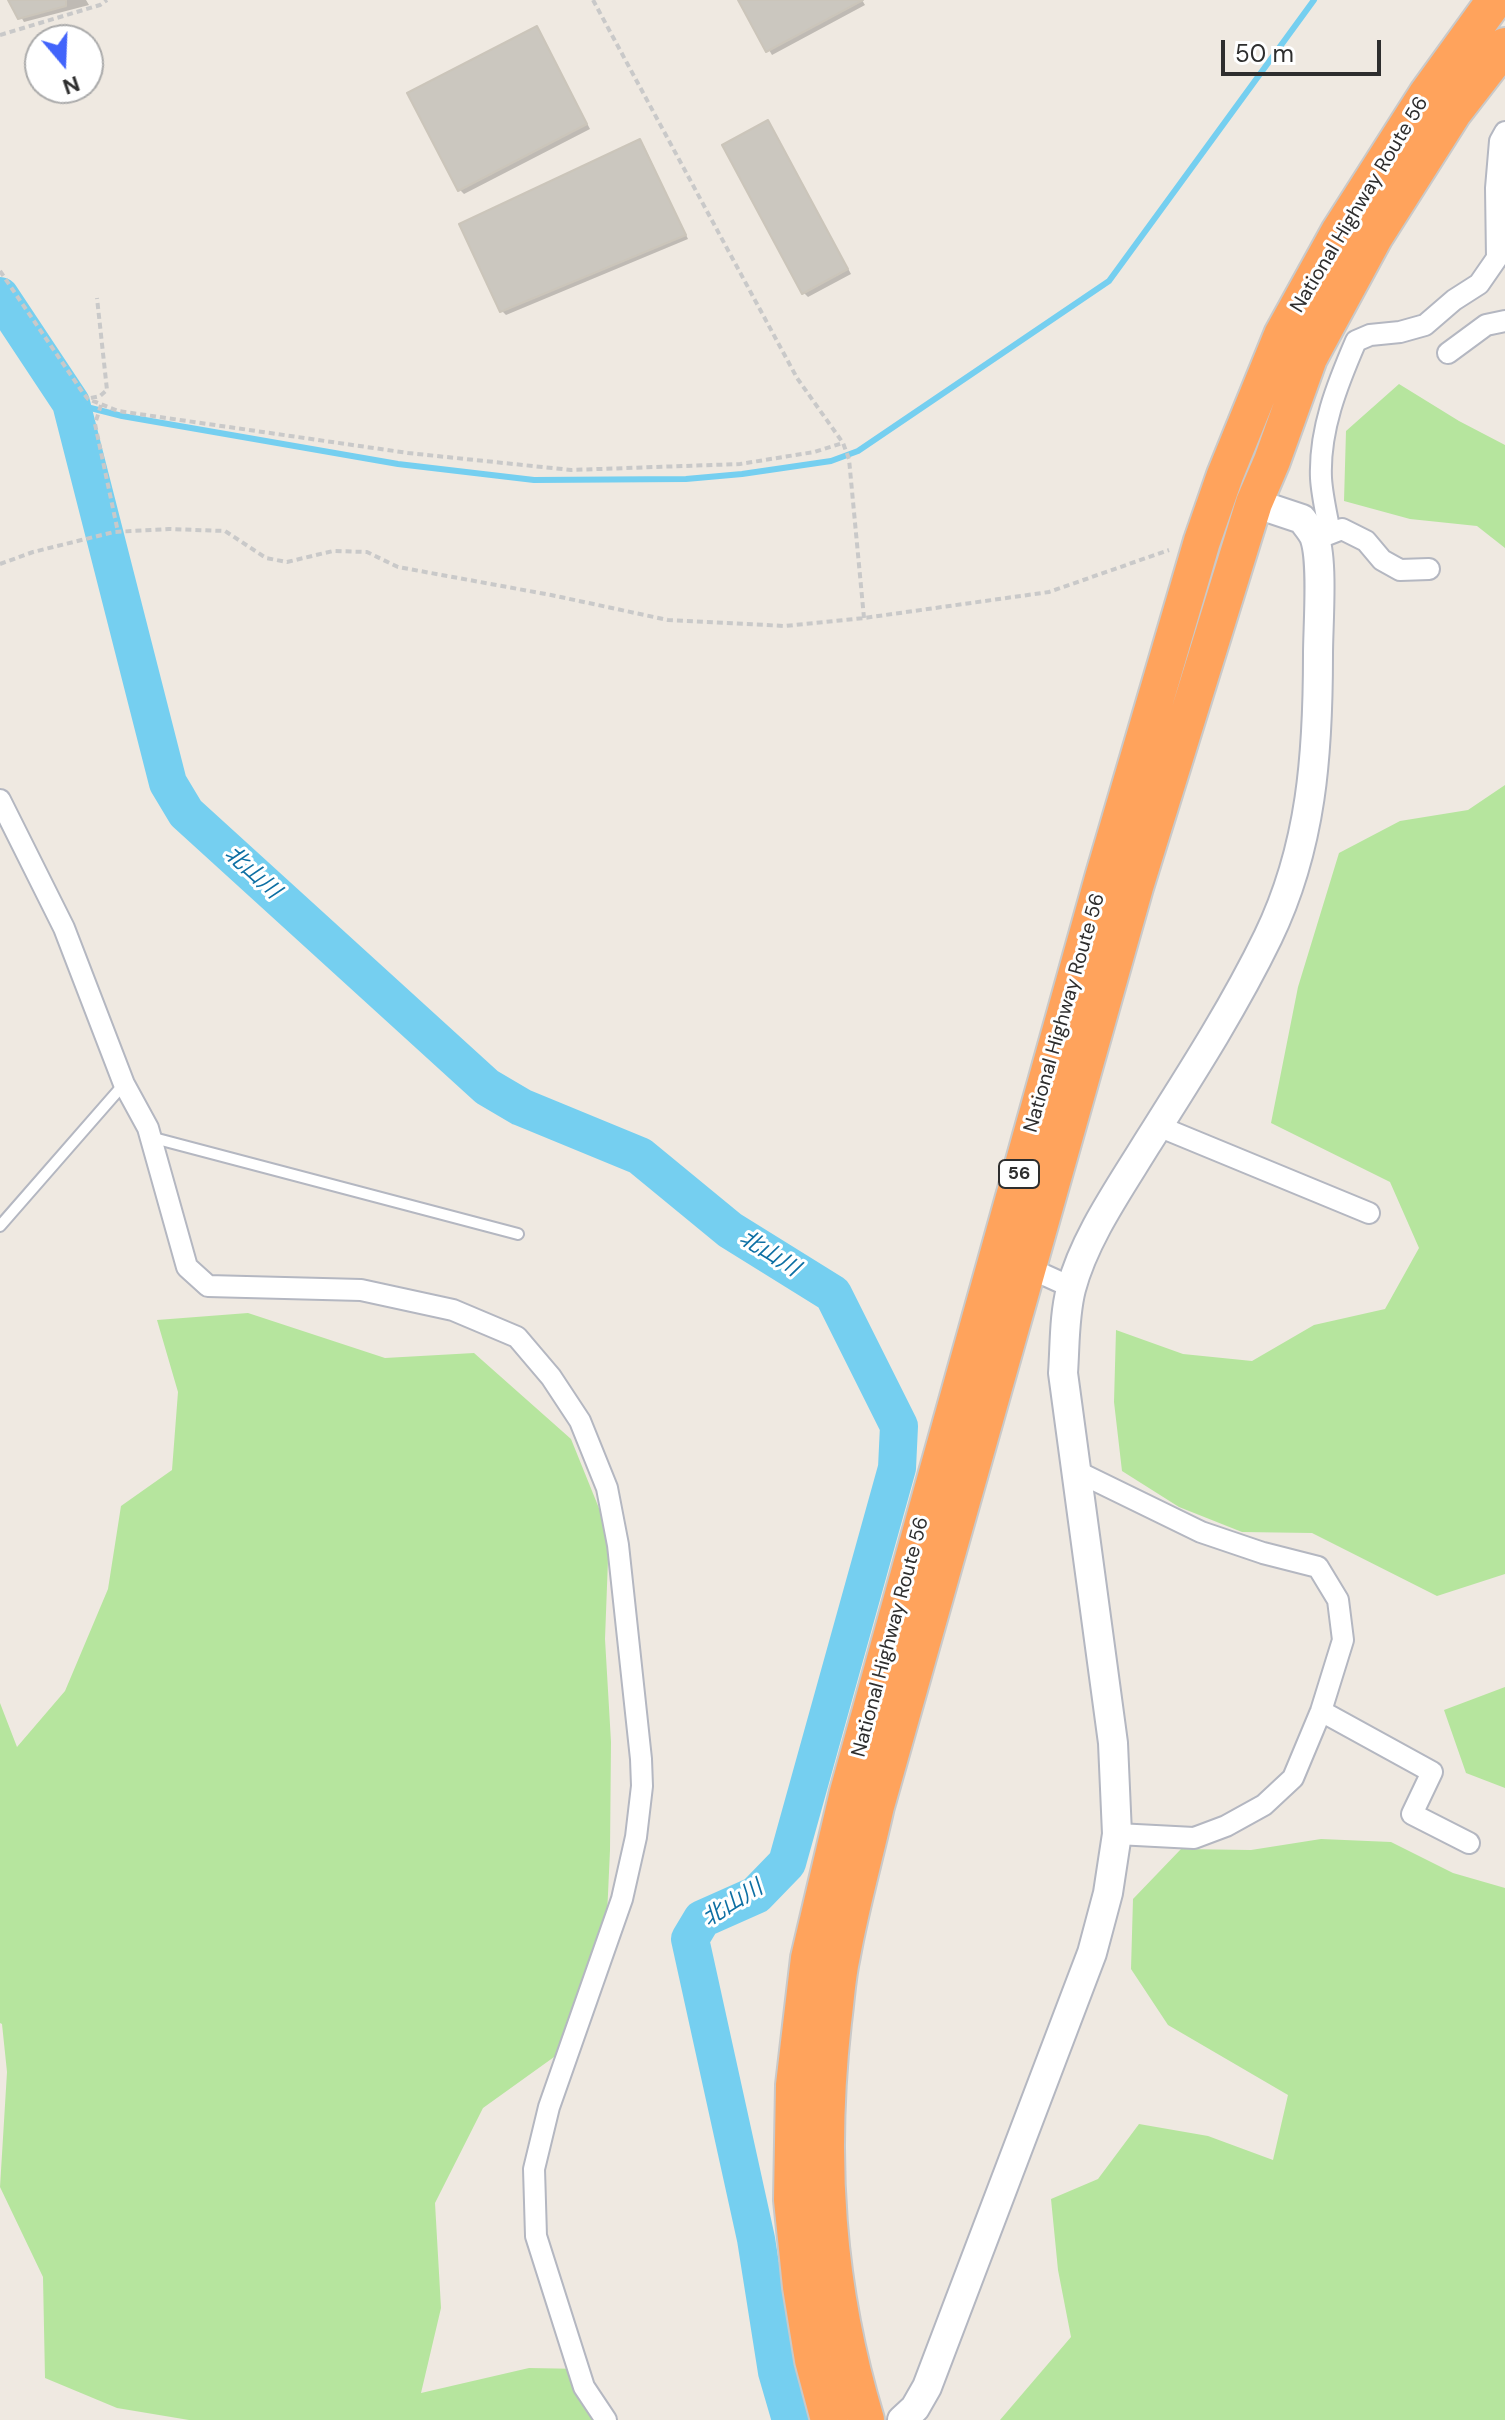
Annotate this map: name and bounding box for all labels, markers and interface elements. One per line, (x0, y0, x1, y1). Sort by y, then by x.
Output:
north arrow (24, 24, 104, 104)
scale bar (1225, 24, 1385, 74)
text: 50 m (1235, 38, 1294, 69)
text: N (59, 69, 84, 102)
street label: National Highway Route 56 (1286, 93, 1434, 317)
water label: 北山川 (219, 841, 285, 905)
street label: National Highway Route 56 (1019, 891, 1111, 1135)
road number: 56 (999, 1160, 1039, 1188)
water label: 北山川 (734, 1225, 804, 1283)
street label: National Highway Route 56 (847, 1514, 935, 1760)
water label: 北山川 (698, 1875, 768, 1933)

